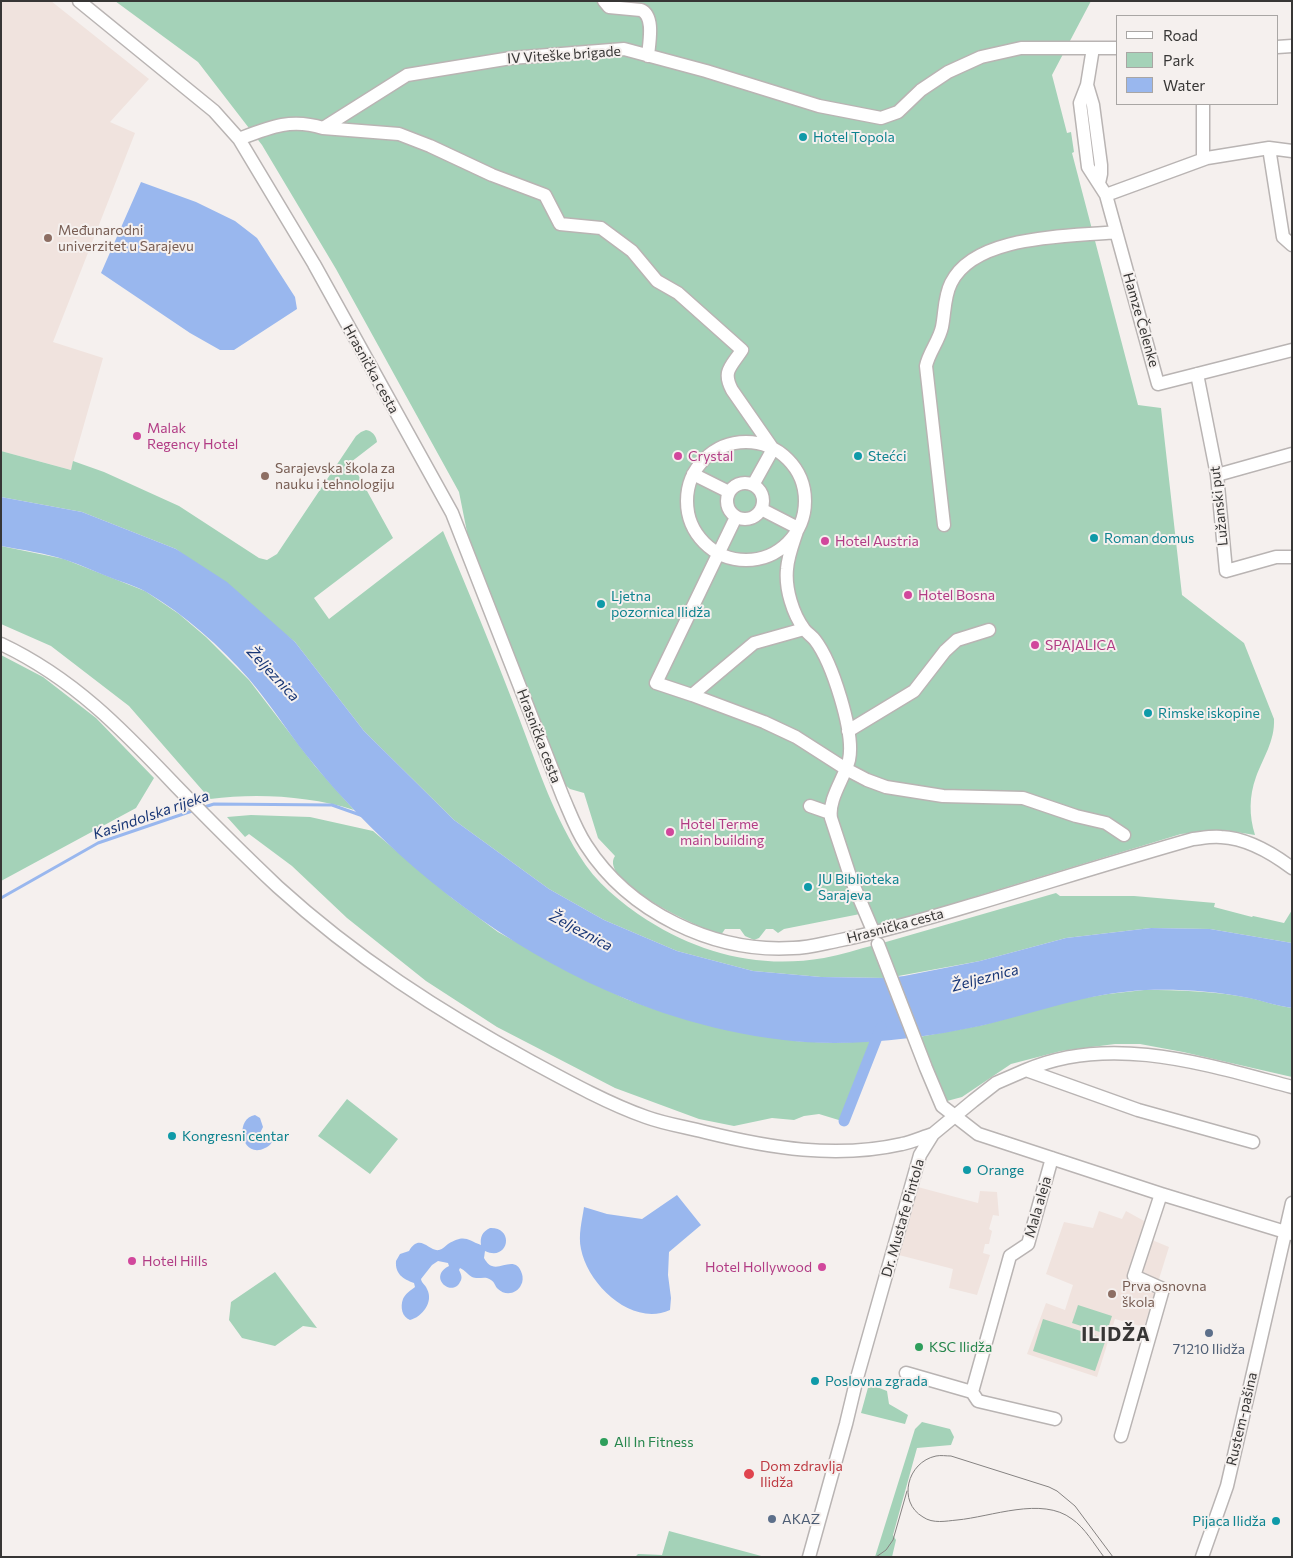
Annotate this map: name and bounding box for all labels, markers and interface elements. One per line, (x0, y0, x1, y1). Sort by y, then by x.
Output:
legend (1116, 15, 1278, 105)
text: Road (1163, 26, 1198, 44)
street label: IV Viteške brigade (507, 43, 621, 67)
text: Park (1163, 51, 1194, 69)
text: Water (1163, 76, 1205, 94)
place label: Hotel Topola (813, 129, 895, 145)
marker: Hotel Topola (797, 131, 809, 143)
place label: Međunarodni univerzitet u Sarajevu (58, 222, 194, 254)
marker: Međunarodni univerzitet u Sarajevu (42, 232, 54, 244)
street label: Hamze Čelenke (1119, 271, 1163, 369)
street label: Hrasnička cesta (340, 321, 402, 417)
place label: Malak Regency Hotel (147, 420, 238, 452)
marker: Malak Regency Hotel (131, 430, 143, 442)
place label: Crystal (688, 448, 733, 464)
place label: Stećci (868, 448, 907, 464)
marker: Crystal (672, 450, 684, 462)
marker: Stećci (852, 450, 864, 462)
place label: Sarajevska škola za nauku i tehnologiju (275, 460, 395, 492)
street label: Lužanski put (1206, 465, 1232, 547)
marker: Sarajevska škola za nauku i tehnologiju (259, 470, 271, 482)
place label: Roman domus (1104, 530, 1194, 546)
marker: Roman domus (1088, 532, 1100, 544)
place label: Hotel Austria (835, 533, 919, 549)
marker: Hotel Austria (819, 535, 831, 547)
place label: Hotel Bosna (918, 587, 995, 603)
place label: Ljetna pozornica Ilidža (611, 588, 711, 620)
marker: Hotel Bosna (902, 589, 914, 601)
marker: Ljetna pozornica Ilidža (595, 598, 607, 610)
place label: SPAJALICA (1045, 637, 1116, 653)
marker: SPAJALICA (1029, 639, 1041, 651)
water label: Željeznica (243, 643, 303, 705)
street label: Hrasnička cesta (513, 687, 565, 785)
place label: Rimske iskopine (1158, 705, 1260, 721)
marker: Rimske iskopine (1142, 707, 1154, 719)
water label: Kasindolska rijeka (91, 787, 211, 843)
place label: Hotel Terme main building (680, 816, 764, 849)
marker: Hotel Terme main building (664, 826, 676, 838)
place label: JU Biblioteka Sarajeva (818, 871, 899, 904)
marker: JU Biblioteka Sarajeva (802, 881, 814, 893)
street label: Hrasnička cesta (845, 905, 945, 947)
water label: Željeznica (546, 907, 616, 955)
water label: Željeznica (949, 960, 1021, 996)
place label: Kongresni centar (182, 1128, 289, 1144)
marker: Kongresni centar (166, 1130, 178, 1142)
street label: Dr. Mustafe Pintola (878, 1157, 928, 1279)
place label: Orange (977, 1162, 1024, 1178)
marker: Orange (961, 1164, 973, 1176)
street label: Mala aleja (1021, 1174, 1055, 1240)
place label: Hotel Hills (142, 1253, 208, 1269)
marker: Hotel Hills (126, 1255, 138, 1267)
place label: Hotel Hollywood (705, 1259, 812, 1275)
marker: Hotel Hollywood (816, 1261, 828, 1273)
place label: Prva osnovna škola (1122, 1278, 1207, 1310)
marker: Prva osnovna škola (1106, 1288, 1118, 1300)
district label: ILIDŽA (1081, 1324, 1151, 1346)
marker: 71210 Ilidža (1203, 1327, 1215, 1339)
place label: KSC Ilidža (929, 1339, 992, 1355)
marker: KSC Ilidža (913, 1341, 925, 1353)
place label: 71210 Ilidža (1173, 1341, 1245, 1357)
street label: Rustem-pašina (1223, 1371, 1261, 1467)
place label: Poslovna zgrada (825, 1373, 928, 1389)
marker: Poslovna zgrada (809, 1375, 821, 1387)
place label: All In Fitness (614, 1434, 694, 1450)
marker: All In Fitness (598, 1436, 610, 1448)
place label: Dom zdravlja Ilidža (760, 1458, 843, 1490)
marker: Dom zdravlja Ilidža (742, 1467, 756, 1481)
place label: AKAZ (782, 1511, 820, 1527)
marker: AKAZ (766, 1513, 778, 1525)
place label: Pijaca Ilidža (1192, 1513, 1266, 1529)
marker: Pijaca Ilidža (1270, 1515, 1282, 1527)

